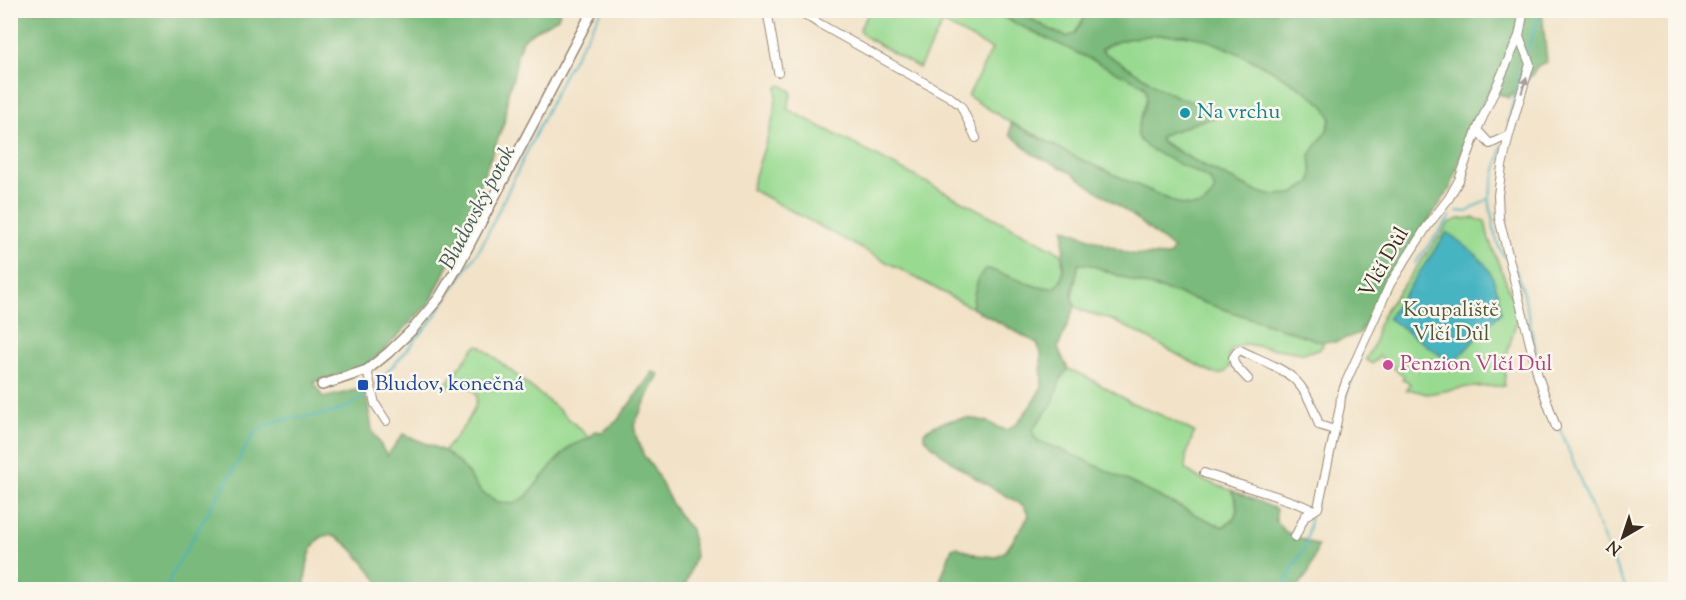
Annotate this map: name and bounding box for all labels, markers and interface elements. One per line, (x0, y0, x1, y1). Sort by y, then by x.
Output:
one-way arrow (1520, 76, 1529, 94)
place label: Na vrchu (1197, 98, 1280, 128)
marker: Na vrchu (1178, 106, 1192, 120)
water label: Bludovský potok (433, 140, 525, 276)
street label: Vlčí Důl (1353, 222, 1417, 304)
park label: Koupaliště Vlčí Důl (1403, 296, 1499, 350)
place label: Penzion Vlčí Důl (1400, 350, 1553, 380)
marker: Penzion Vlčí Důl (1381, 358, 1395, 372)
place label: Bludov, konečná (375, 370, 524, 400)
marker: Bludov, konečná (356, 378, 370, 392)
north arrow (1593, 507, 1653, 567)
text: N (1603, 534, 1627, 560)

